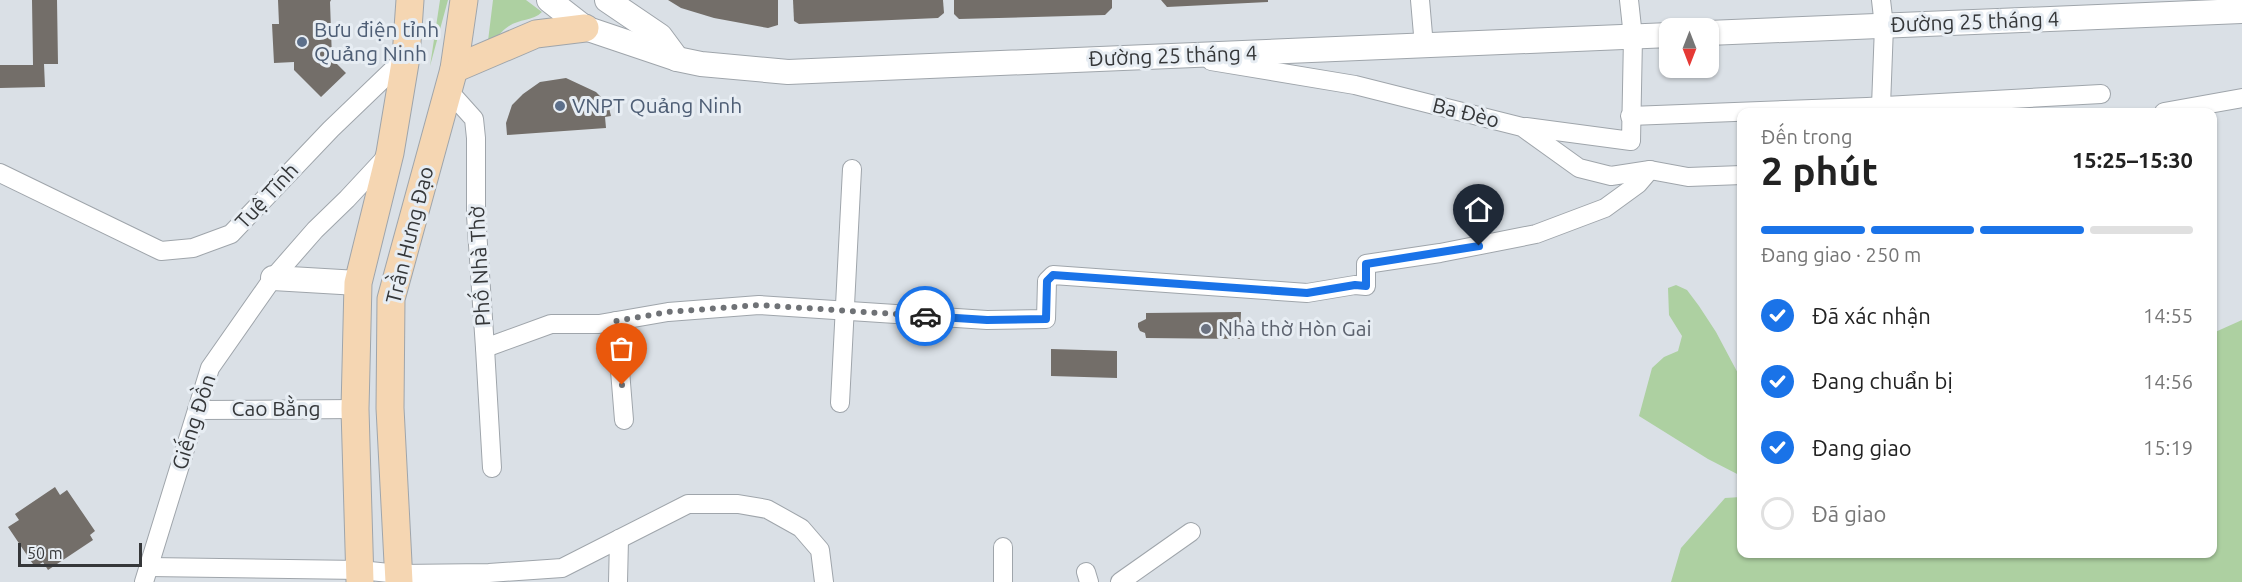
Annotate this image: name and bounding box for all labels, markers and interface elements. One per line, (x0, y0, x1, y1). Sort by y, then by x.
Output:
street label: Đường 25 tháng 4 (1890, 6, 2060, 36)
place label: Bưu điện tỉnh Quảng Ninh (314, 17, 439, 65)
north arrow (1659, 18, 1719, 78)
map controls (1659, 18, 1719, 78)
marker: Bưu điện tỉnh Quảng Ninh (295, 35, 309, 49)
street label: Đường 25 tháng 4 (1088, 40, 1258, 70)
street label: Ba Đèo (1430, 92, 1502, 132)
place label: VNPT Quảng Ninh (572, 93, 742, 117)
marker: VNPT Quảng Ninh (553, 99, 567, 113)
text: Đến trong (1761, 125, 1852, 148)
text: 15:25–15:30 (2072, 147, 2193, 172)
text: 2 phút (1761, 149, 1878, 192)
street label: Tuệ Tĩnh (230, 158, 303, 233)
street label: Trần Hưng Đạo (378, 163, 438, 306)
pin (1453, 184, 1504, 246)
icon: home (1462, 193, 1495, 226)
street label: Phố Nhà Thờ (462, 205, 494, 327)
text: Đang giao · 250 m (1761, 243, 1921, 266)
courier (895, 286, 955, 346)
icon: check (1761, 299, 1794, 332)
icon: car (909, 300, 942, 333)
text: Đã xác nhận (1812, 303, 1931, 328)
text: 14:55 (2143, 304, 2193, 327)
place label: Nhà thờ Hòn Gai (1218, 316, 1372, 340)
marker: Nhà thờ Hòn Gai (1199, 322, 1213, 336)
pin (596, 323, 647, 385)
icon: bag (605, 332, 638, 365)
icon: check (1761, 365, 1794, 398)
text: Đang chuẩn bị (1812, 368, 1953, 393)
street label: Giếng Đồn (164, 370, 220, 472)
text: 14:56 (2143, 370, 2193, 393)
street label: Cao Bằng (232, 394, 320, 420)
icon: check (1761, 431, 1794, 464)
text: Đang giao (1812, 435, 1912, 460)
text: 15:19 (2143, 436, 2193, 459)
text: Đã giao (1812, 501, 1886, 526)
scale bar (18, 540, 142, 568)
text: 50 m (27, 544, 63, 562)

